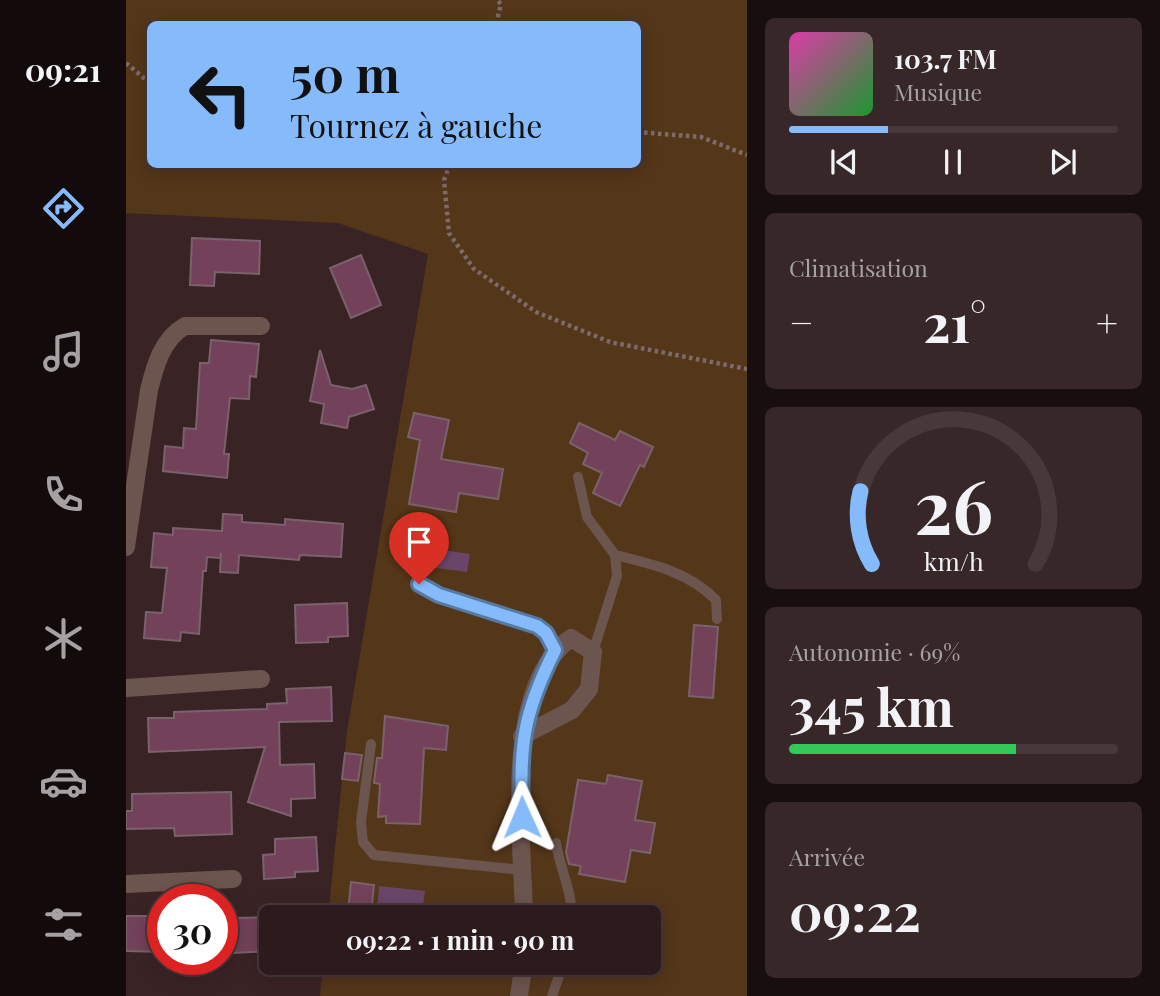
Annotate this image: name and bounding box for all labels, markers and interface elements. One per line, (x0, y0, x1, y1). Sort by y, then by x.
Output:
text: 50 m (290, 40, 400, 105)
text: 103.7 FM (894, 41, 997, 76)
text: 09:21 (25, 47, 101, 90)
icon: left (175, 49, 266, 140)
text: Musique (894, 76, 982, 107)
text: Tournez à gauche (290, 103, 543, 146)
icon: previous (825, 143, 863, 181)
icon: pause (934, 143, 972, 181)
icon: next (1044, 143, 1082, 181)
icon: directions (39, 184, 88, 233)
text: Climatisation (789, 252, 928, 283)
text: 21° (923, 287, 986, 356)
text: − (789, 296, 814, 347)
text: + (1096, 296, 1118, 347)
icon: music (39, 327, 88, 376)
text: 26 (914, 455, 993, 552)
icon: phone (39, 470, 88, 519)
pin (389, 512, 449, 584)
icon: arrive (400, 523, 438, 561)
text: km/h (924, 544, 984, 577)
icon: climate (39, 614, 88, 663)
text: Autonomie · 69% (789, 636, 960, 667)
text: 345 km (789, 671, 954, 740)
icon: car (39, 757, 88, 806)
position arrow (485, 780, 559, 854)
text: Arrivée (789, 841, 865, 872)
text: 09:22 (789, 876, 921, 945)
speed limit sign: 30 (147, 884, 238, 975)
icon: filters (39, 900, 88, 949)
text: 09:22 · 1 min · 90 m (346, 922, 574, 957)

